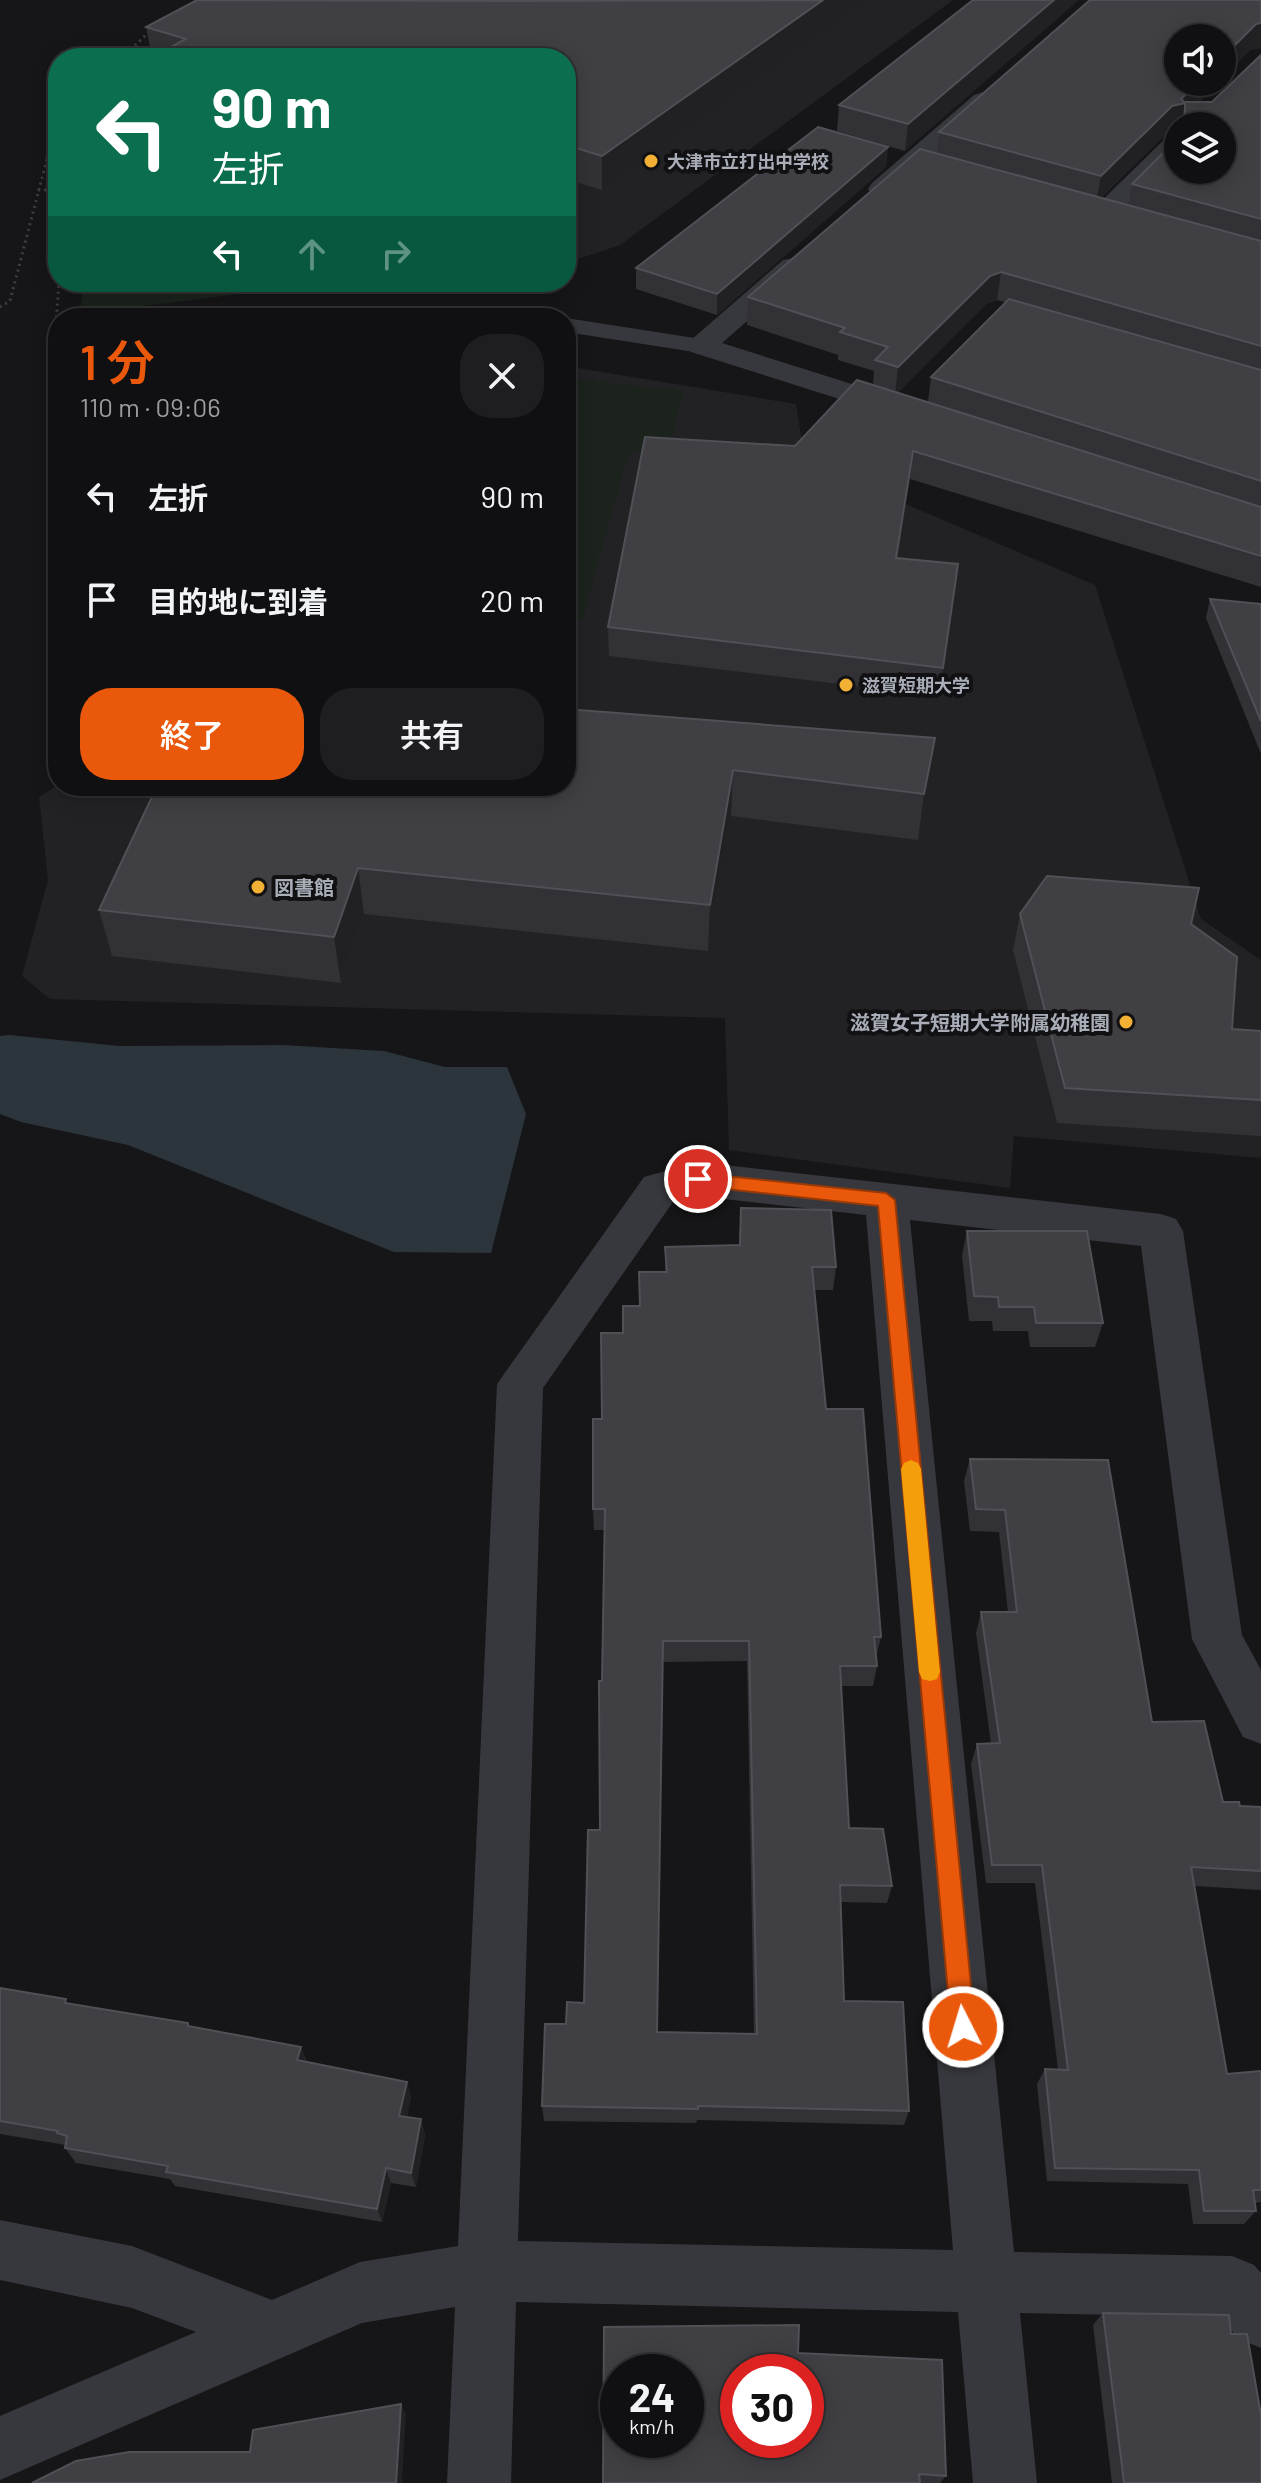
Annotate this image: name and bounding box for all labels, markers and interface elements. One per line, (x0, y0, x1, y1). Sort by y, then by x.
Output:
map controls (1164, 24, 1236, 184)
button: sound (1164, 24, 1236, 96)
text: 90 m (212, 72, 332, 139)
icon: left (80, 80, 184, 184)
button: layers (1164, 112, 1236, 184)
text: 左折 (212, 146, 284, 189)
place label: 大津市立打出中学校 (667, 150, 829, 172)
marker: 大津市立打出中学校 (642, 152, 660, 170)
icon: left (206, 232, 250, 276)
icon: ahead (290, 232, 334, 276)
icon: right (374, 232, 418, 276)
text: 1 分 (80, 332, 155, 390)
button: close (460, 334, 544, 418)
text: 110 m · 09:06 (80, 391, 221, 422)
icon: left (80, 474, 124, 518)
text: 90 m (481, 478, 544, 514)
text: 左折 (148, 479, 208, 515)
icon: arrive (80, 578, 124, 622)
text: 20 m (480, 582, 544, 618)
text: 目的地に到着 (148, 583, 328, 619)
place label: 滋賀短期大学 (862, 674, 970, 696)
marker: 滋賀短期大学 (837, 676, 855, 694)
button: 終了 (80, 688, 304, 780)
button: 共有 (320, 688, 544, 780)
place label: 図書館 (274, 875, 334, 899)
marker: 図書館 (249, 878, 267, 896)
place label: 滋賀女子短期大学附属幼稚園 (850, 1010, 1110, 1034)
marker: 滋賀女子短期大学附属幼稚園 (1117, 1013, 1135, 1031)
pin (664, 1145, 732, 1213)
icon: arrive (676, 1157, 720, 1201)
position arrow (921, 1985, 1005, 2069)
speed limit sign: 30 (720, 2354, 824, 2458)
text: 24 (629, 2372, 675, 2420)
text: km/h (629, 2414, 675, 2438)

